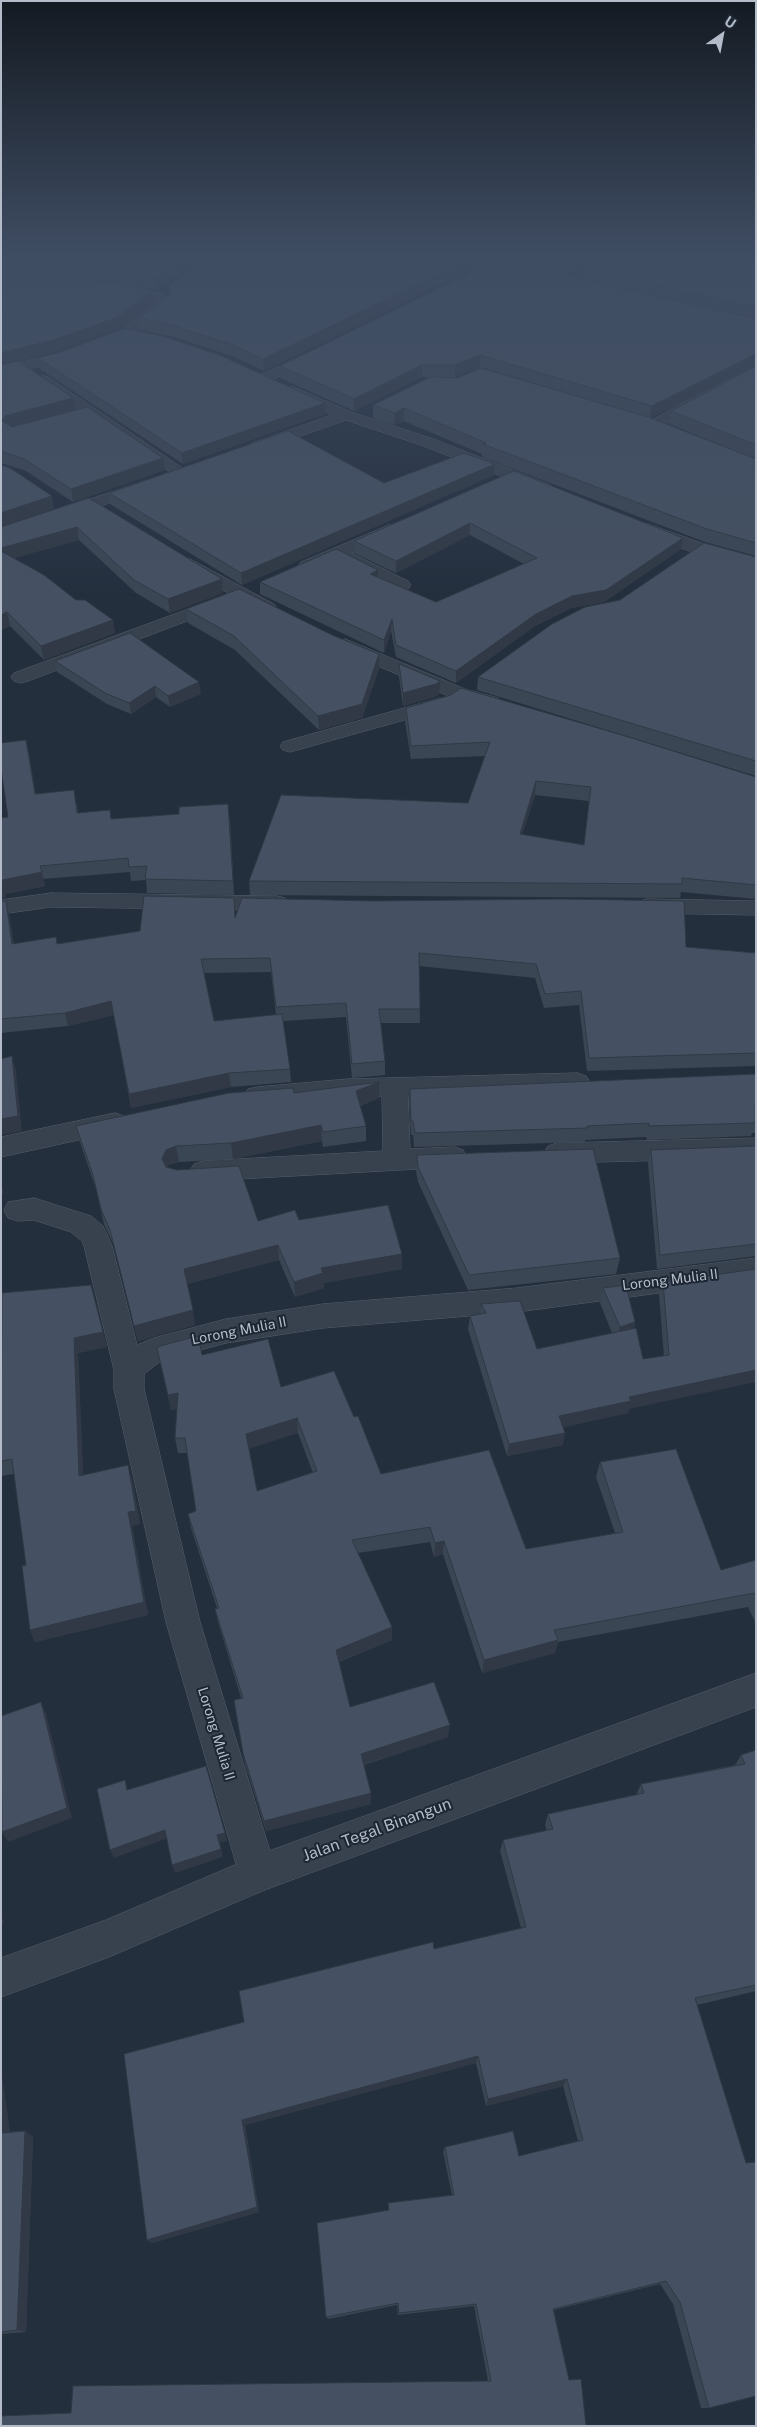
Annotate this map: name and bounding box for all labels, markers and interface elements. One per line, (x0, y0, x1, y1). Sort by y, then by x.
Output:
north arrow (697, 10, 747, 60)
text: U (722, 13, 739, 32)
street label: Lorong Mulia II (621, 1266, 719, 1294)
street label: Lorong Mulia II (190, 1314, 288, 1348)
street label: Lorong Mulia II (194, 1685, 238, 1783)
street label: Jalan Tegal Binangun (300, 1794, 454, 1866)

